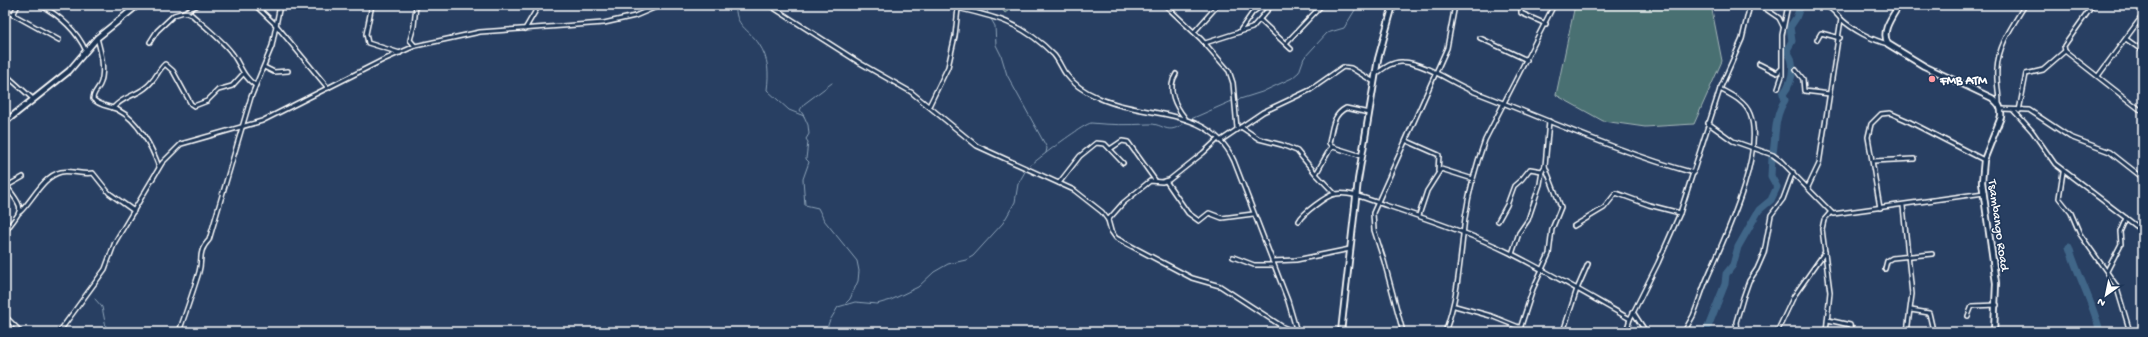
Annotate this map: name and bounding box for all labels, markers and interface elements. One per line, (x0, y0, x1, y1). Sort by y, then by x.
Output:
marker: FMB ATM (1927, 74, 1937, 84)
place label: FMB ATM (1939, 74, 1988, 89)
street label: Tsambango Road (1984, 178, 2012, 273)
north arrow (2086, 275, 2126, 315)
text: N (2095, 295, 2108, 309)

